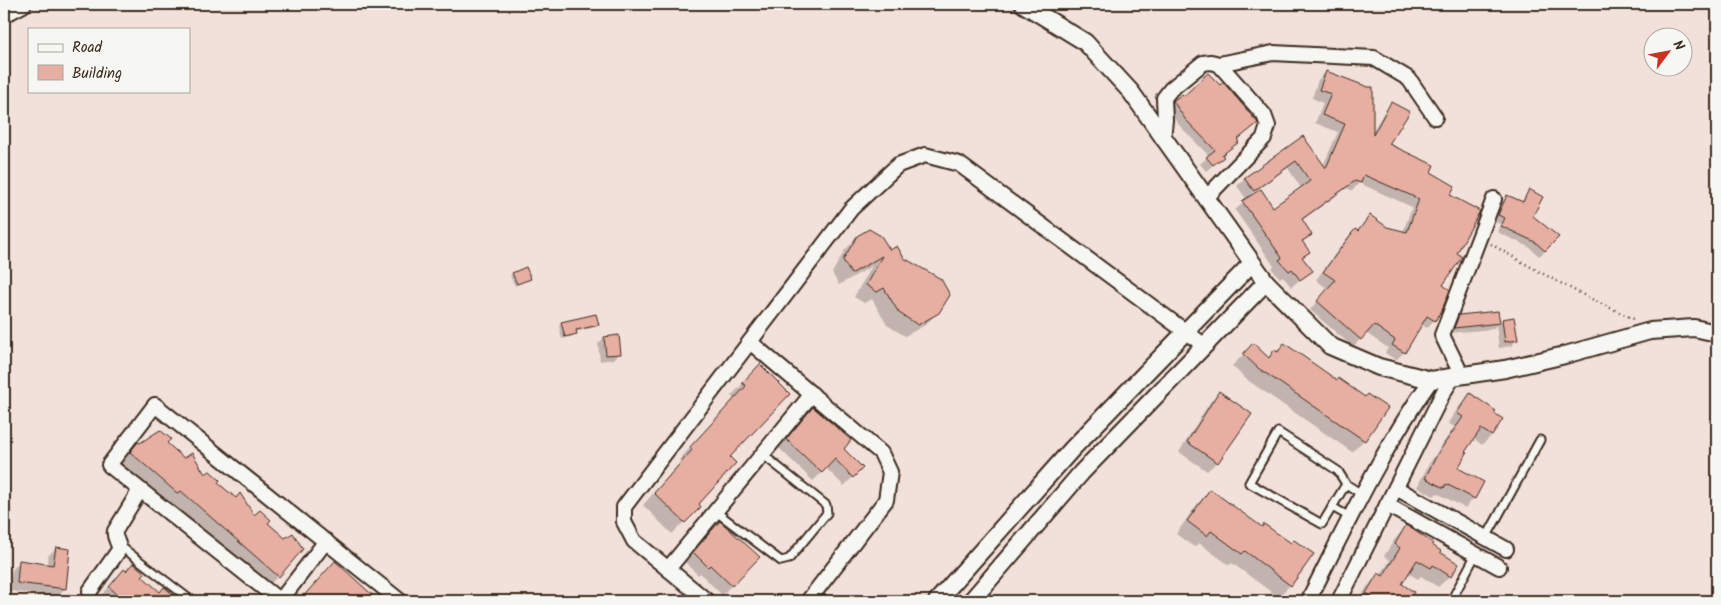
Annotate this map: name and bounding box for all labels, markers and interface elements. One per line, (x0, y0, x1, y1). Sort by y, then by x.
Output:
legend (28, 28, 190, 92)
north arrow (1644, 28, 1694, 78)
text: Road (72, 36, 103, 60)
text: N (1667, 36, 1690, 55)
text: Building (72, 62, 122, 86)

